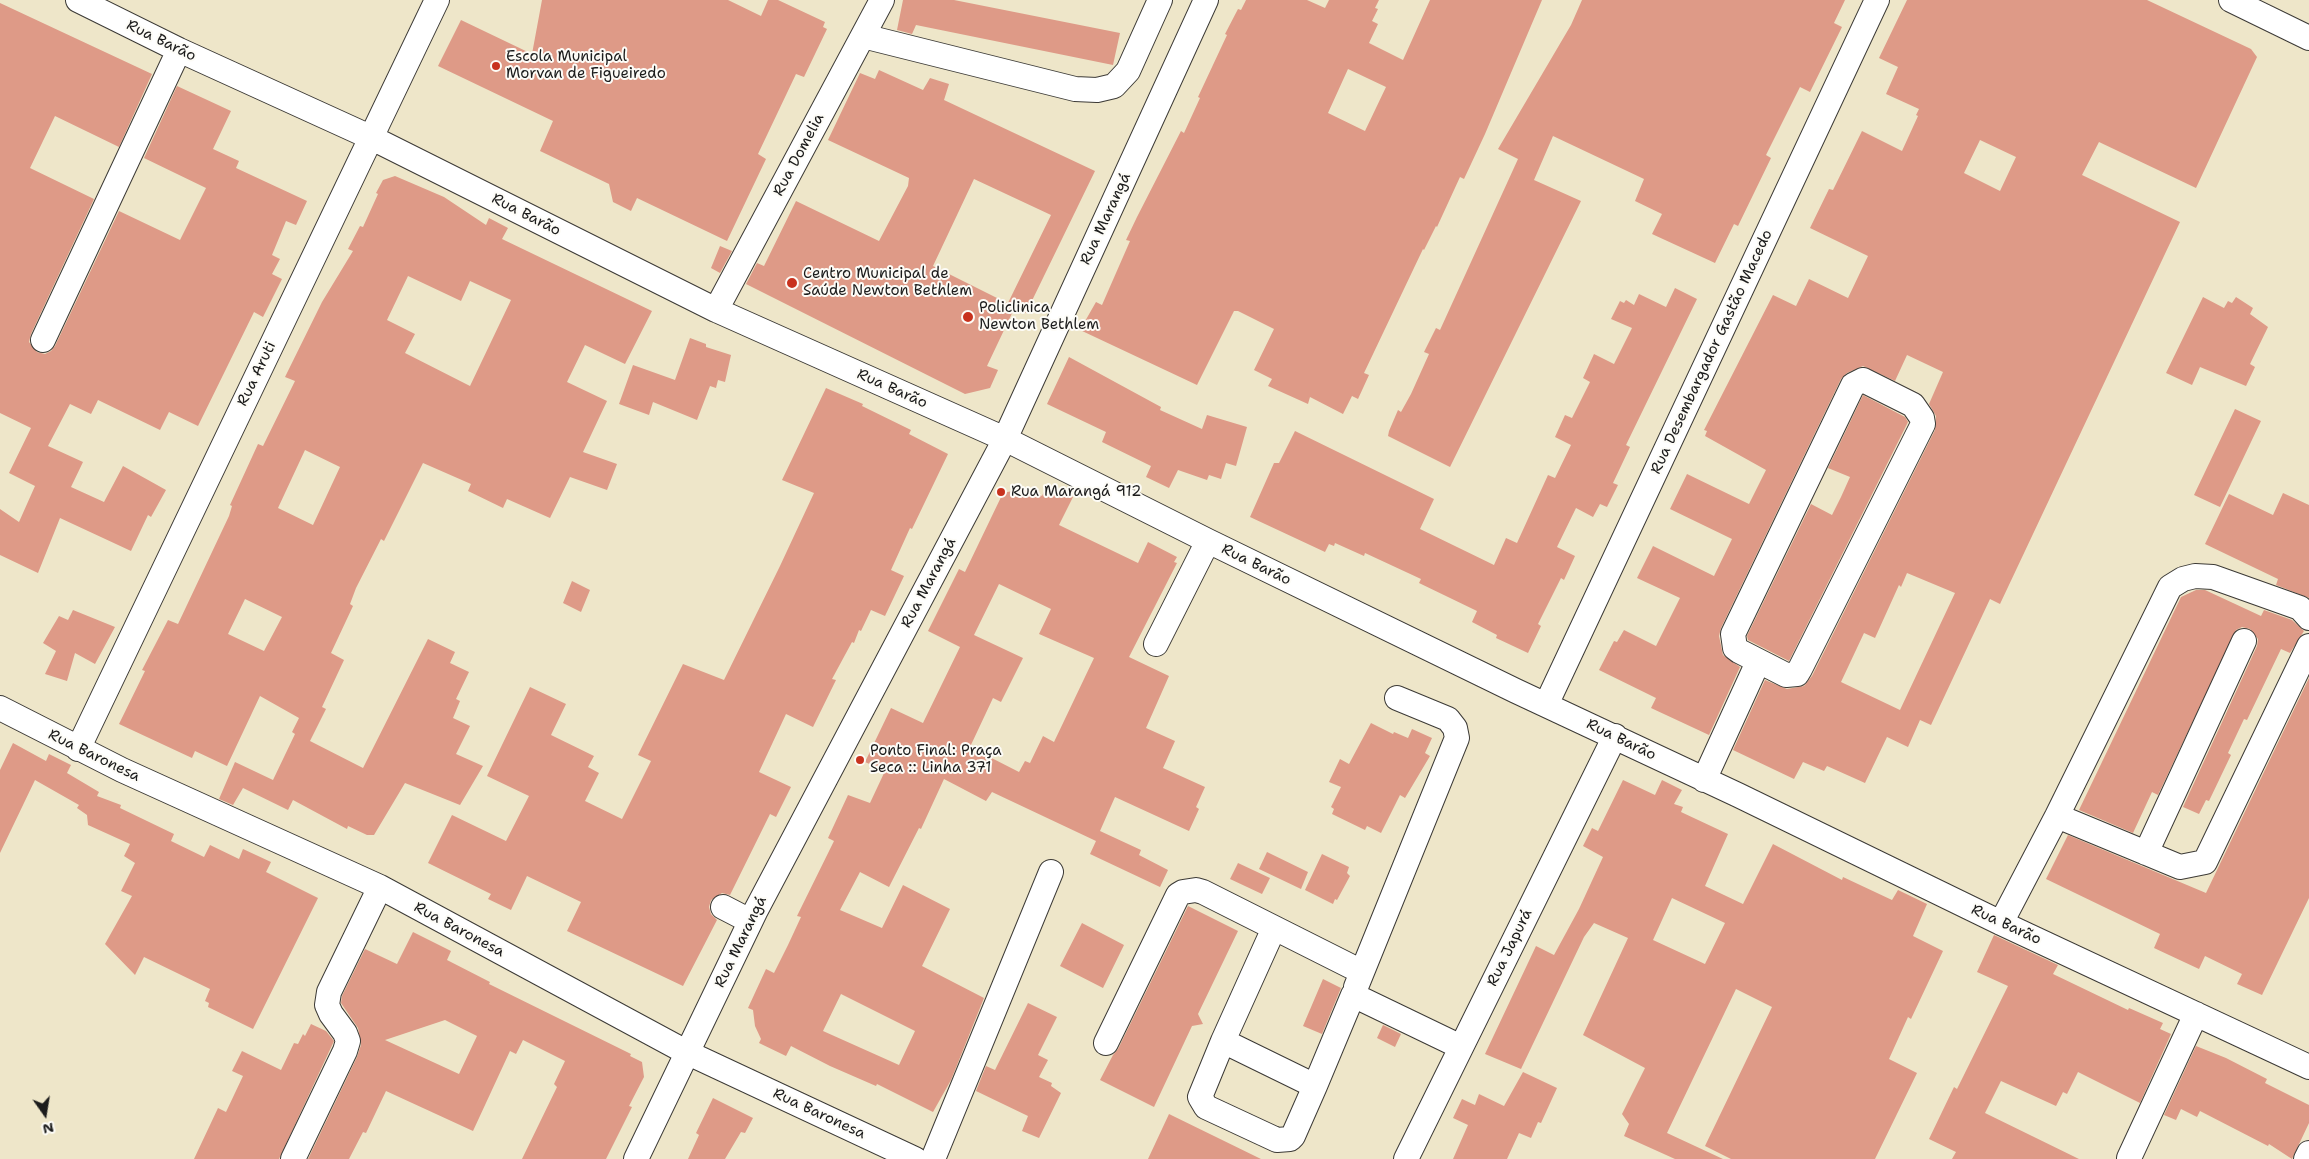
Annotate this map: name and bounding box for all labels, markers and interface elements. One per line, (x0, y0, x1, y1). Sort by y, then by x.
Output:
street label: Rua Barão (123, 16, 199, 66)
place label: Escola Municipal Morvan de Figueiredo (506, 48, 666, 83)
marker: Escola Municipal Morvan de Figueiredo (490, 60, 502, 72)
street label: Rua Domelia (770, 111, 828, 199)
street label: Rua Marangá (1077, 170, 1135, 268)
street label: Rua Barão (488, 190, 564, 240)
street label: Rua Desembargador Gastão Macedo (1647, 227, 1777, 477)
place label: Centro Municipal de Saúde Newton Bethlem (803, 265, 972, 300)
marker: Centro Municipal de Saúde Newton Bethlem (785, 276, 799, 290)
place label: Policlinica Newton Bethlem (979, 299, 1099, 334)
marker: Policlinica Newton Bethlem (961, 310, 975, 324)
street label: Rua Aruti (234, 339, 280, 409)
street label: Rua Barão (854, 365, 930, 413)
place label: Rua Marangá 912 (1011, 483, 1142, 501)
marker: Rua Marangá 912 (995, 486, 1007, 498)
street label: Rua Marangá (898, 535, 960, 631)
street label: Rua Barão (1218, 540, 1294, 590)
street label: Rua Barão (1583, 715, 1659, 765)
street label: Rua Baronesa (45, 726, 143, 786)
place label: Ponto Final: Praça Seca :: Linha 371 (870, 742, 1002, 777)
marker: Ponto Final: Praça Seca :: Linha 371 (854, 754, 866, 766)
street label: Rua Marangá (711, 893, 771, 991)
street label: Rua Baronesa (411, 899, 507, 961)
street label: Rua Barão (1968, 901, 2044, 949)
street label: Rua Japurá (1484, 906, 1536, 990)
street label: Rua Baronesa (770, 1085, 868, 1143)
north arrow (20, 1089, 70, 1139)
text: N (41, 1119, 56, 1139)

